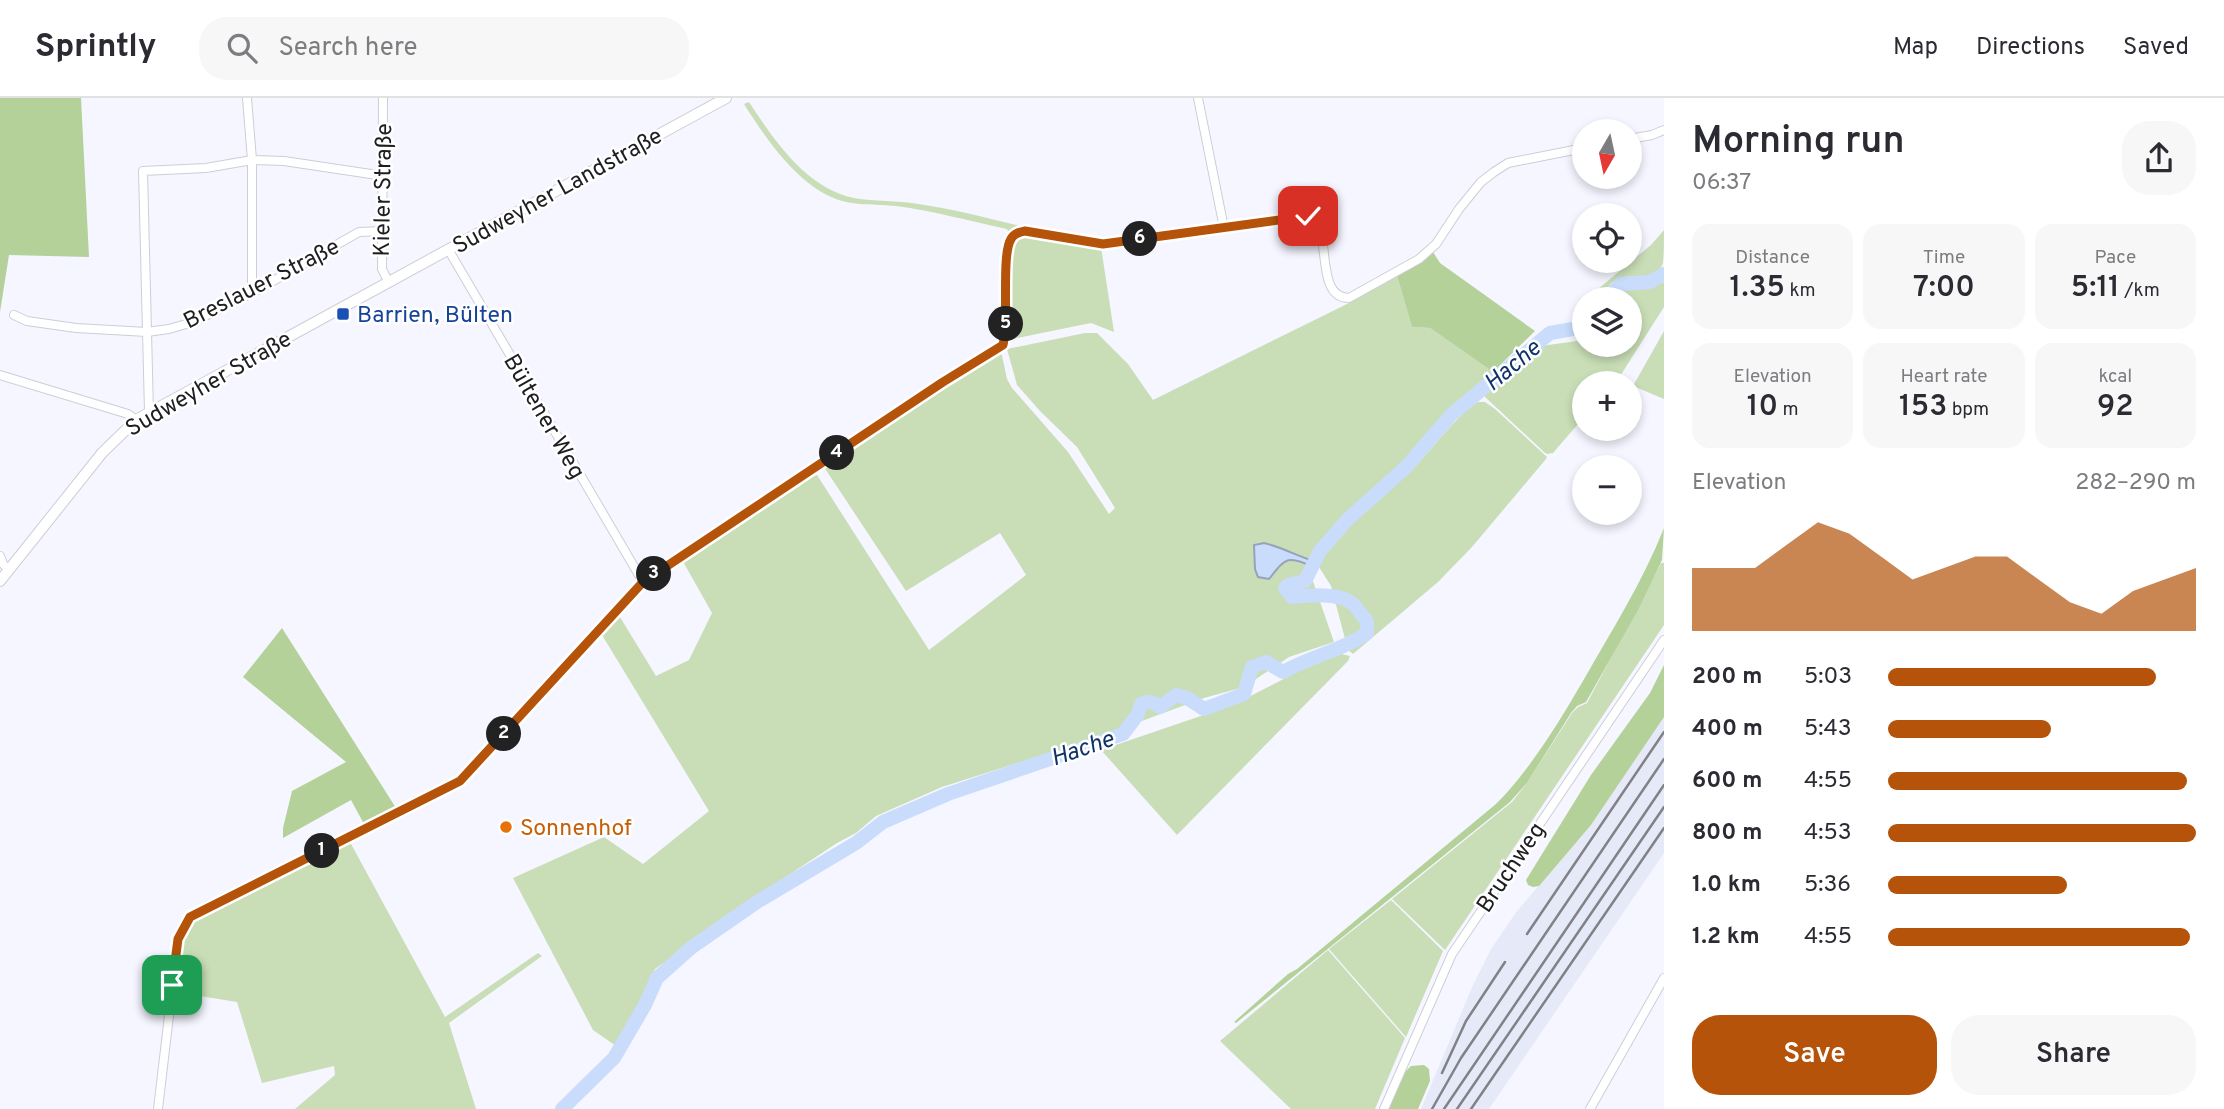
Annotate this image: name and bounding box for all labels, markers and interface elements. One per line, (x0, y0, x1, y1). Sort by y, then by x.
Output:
search box (199, 17, 689, 80)
text: Sprintly (35, 27, 157, 69)
icon: search (223, 29, 261, 67)
text: Search here (279, 32, 418, 65)
text: Map (1893, 33, 1938, 63)
text: Directions (1976, 33, 2085, 63)
text: Saved (2123, 33, 2189, 63)
text: Morning run (1692, 118, 1905, 167)
north arrow (1572, 119, 1642, 189)
map controls (1572, 119, 1642, 525)
button: share (2122, 121, 2196, 195)
street label: Sudweyher Landstraße (448, 122, 668, 262)
street label: Kieler Straße (369, 123, 400, 257)
text: 06:37 (1692, 169, 1751, 198)
pin (1278, 186, 1338, 246)
icon: check (1289, 197, 1327, 235)
button: locate (1572, 203, 1642, 273)
pin: 6 (1122, 222, 1158, 256)
text: 6 (1134, 226, 1145, 250)
street label: Breslauer Straße (179, 233, 345, 337)
text: Distance (1735, 246, 1810, 270)
text: Time (1923, 246, 1965, 270)
text: Pace (2094, 246, 2136, 270)
text: 1.35 (1730, 270, 1785, 307)
text: 7:00 (1913, 270, 1975, 307)
text: 5:11 (2071, 270, 2120, 307)
text: km (1785, 279, 1816, 303)
text: /km (2120, 279, 2160, 303)
button: layers (1572, 287, 1642, 357)
place label: Barrien, Bülten (357, 302, 513, 331)
marker: Barrien, Bülten (335, 306, 351, 322)
pin: 5 (988, 306, 1024, 342)
text: 5 (1000, 311, 1011, 335)
street label: Sudweyher Straße (121, 326, 298, 444)
water label: Hache (1479, 334, 1548, 399)
street label: Bültener Weg (495, 350, 590, 485)
text: Elevation (1734, 365, 1812, 389)
text: Heart rate (1901, 365, 1987, 389)
text: kcal (2098, 365, 2132, 389)
button: + (1572, 371, 1642, 441)
text: 10 (1747, 389, 1778, 426)
text: 153 (1899, 389, 1947, 426)
text: 92 (2097, 389, 2134, 426)
text: m (1778, 398, 1799, 422)
text: bpm (1947, 398, 1989, 422)
pin: 4 (820, 436, 854, 470)
text: 4 (830, 440, 843, 464)
button: − (1572, 455, 1642, 525)
text: Elevation (1692, 469, 1787, 498)
text: 282–290 m (2075, 469, 2196, 498)
pin: 3 (636, 556, 672, 592)
text: 3 (648, 561, 659, 585)
text: 200 m (1692, 663, 1762, 692)
text: 5:03 (1804, 663, 1852, 692)
text: 400 m (1692, 715, 1763, 744)
text: 5:43 (1804, 715, 1852, 744)
pin: 2 (486, 716, 522, 752)
text: 2 (498, 721, 509, 745)
water label: Hache (1047, 725, 1119, 775)
text: 600 m (1692, 767, 1762, 796)
text: 4:55 (1804, 767, 1852, 796)
place label: Sonnenhof (520, 815, 632, 844)
street label: Bruchweg (1471, 818, 1553, 919)
marker: Sonnenhof (498, 819, 514, 835)
text: 800 m (1692, 819, 1762, 848)
text: 4:53 (1804, 819, 1852, 848)
pin: 1 (304, 834, 340, 868)
text: 1 (318, 838, 325, 862)
text: 1.0 km (1692, 871, 1761, 900)
text: 5:36 (1804, 871, 1851, 900)
text: 1.2 km (1692, 923, 1760, 952)
text: 4:55 (1804, 923, 1852, 952)
pin (142, 955, 202, 1015)
icon: arrive (153, 966, 191, 1004)
button: Save (1692, 1015, 1937, 1095)
button: Share (1951, 1015, 2196, 1095)

